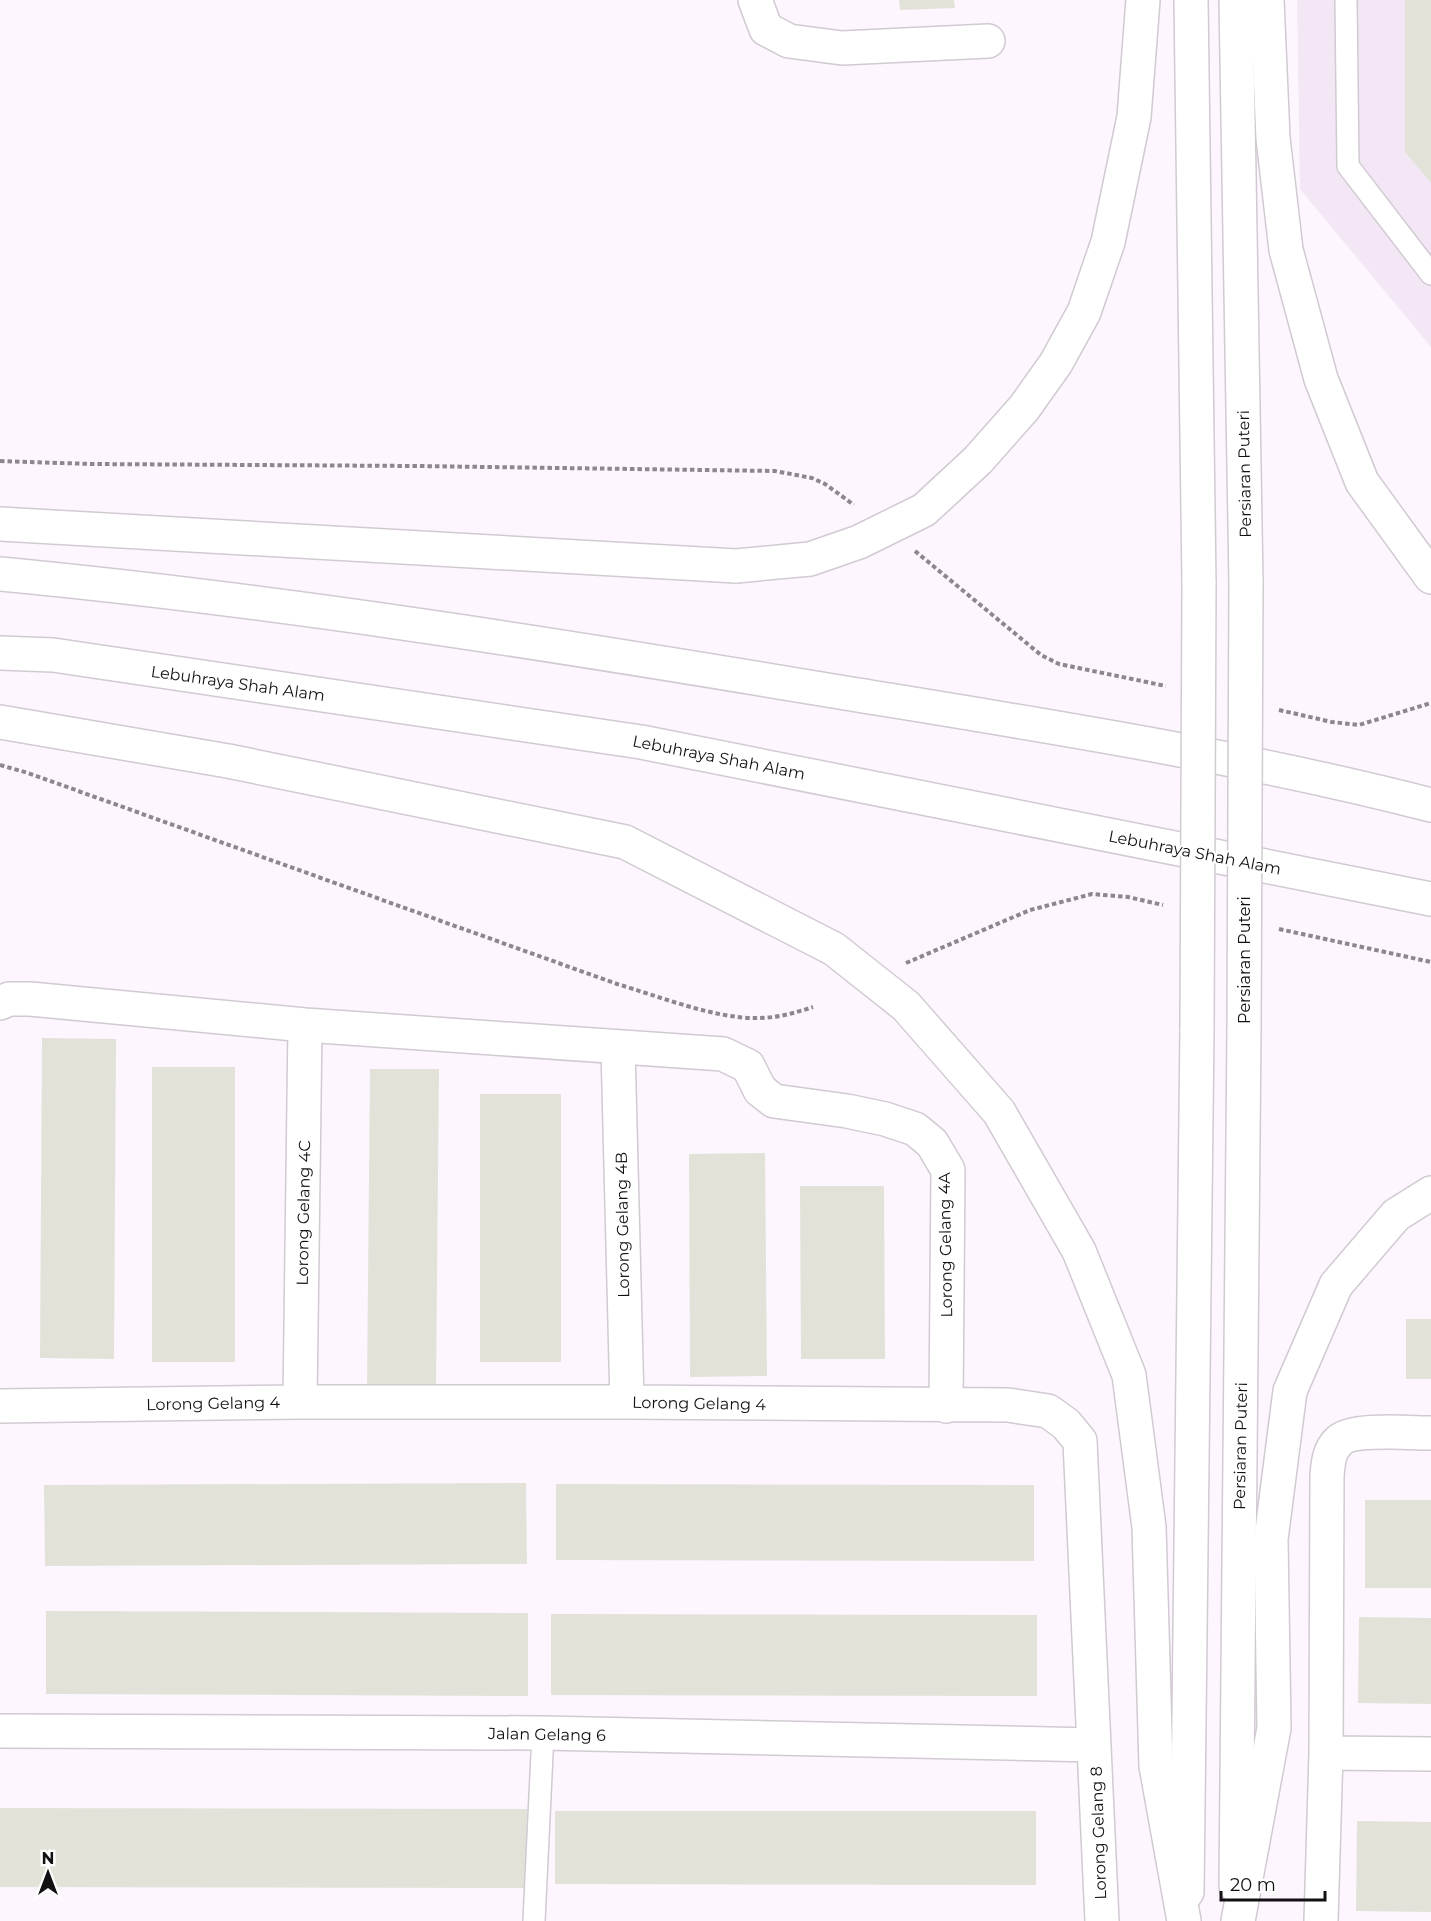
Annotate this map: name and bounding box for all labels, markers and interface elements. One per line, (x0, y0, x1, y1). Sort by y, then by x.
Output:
street label: Persiaran Puteri (1234, 410, 1255, 538)
street label: Lebuhraya Shah Alam (150, 662, 326, 705)
street label: Lebuhraya Shah Alam (631, 731, 807, 784)
street label: Lebuhraya Shah Alam (1107, 826, 1283, 879)
street label: Persiaran Puteri (1235, 896, 1254, 1024)
street label: Lorong Gelang 4C (293, 1140, 314, 1286)
street label: Lorong Gelang 4B (612, 1152, 633, 1298)
street label: Lorong Gelang 4A (935, 1172, 956, 1318)
street label: Persiaran Puteri (1230, 1382, 1251, 1510)
street label: Lorong Gelang 4 (146, 1393, 281, 1414)
street label: Lorong Gelang 4 (632, 1393, 766, 1414)
street label: Jalan Gelang 6 (487, 1724, 606, 1745)
street label: Lorong Gelang 8 (1087, 1766, 1110, 1900)
north arrow (18, 1843, 78, 1903)
text: N (42, 1849, 54, 1868)
scale bar (1221, 1864, 1324, 1902)
text: 20 m (1230, 1874, 1276, 1896)

